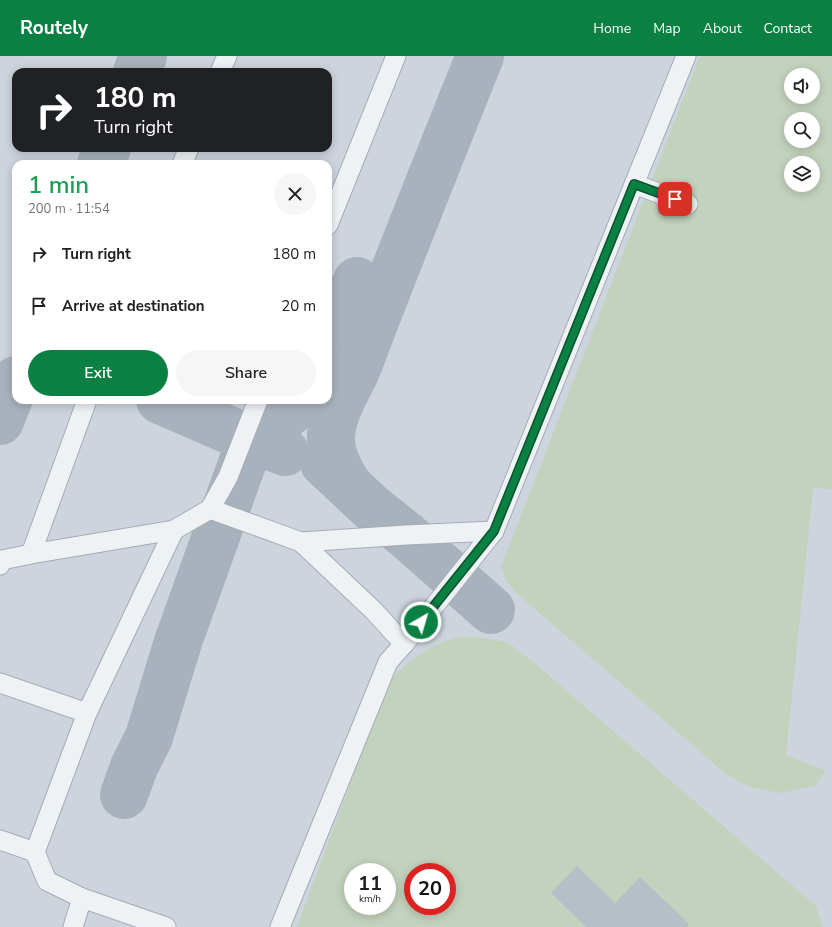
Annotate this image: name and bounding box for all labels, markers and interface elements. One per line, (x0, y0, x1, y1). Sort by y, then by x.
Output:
text: Routely (20, 15, 88, 41)
text: Home (593, 19, 631, 38)
text: Map (653, 19, 681, 38)
text: About (703, 19, 742, 38)
text: Contact (764, 19, 812, 38)
map controls (784, 68, 820, 192)
button: sound (784, 68, 820, 104)
text: 180 m (94, 79, 177, 117)
icon: right (28, 84, 80, 136)
button: search (784, 112, 820, 148)
text: Turn right (94, 115, 173, 139)
button: layers (784, 156, 820, 192)
text: 1 min (28, 169, 89, 201)
button: close (274, 173, 316, 215)
pin (658, 182, 692, 216)
icon: arrive (664, 188, 686, 210)
text: 200 m · 11:54 (28, 200, 110, 218)
icon: right (28, 243, 50, 265)
text: Turn right (62, 244, 131, 264)
text: 180 m (272, 244, 316, 264)
icon: arrive (28, 295, 50, 317)
text: Arrive at destination (62, 296, 205, 316)
text: 20 m (281, 296, 316, 316)
button: Exit (28, 350, 168, 396)
button: Share (176, 350, 316, 396)
position arrow (400, 601, 442, 643)
speed limit sign: 20 (404, 863, 456, 915)
text: 11 (358, 870, 382, 897)
text: km/h (359, 892, 381, 906)

